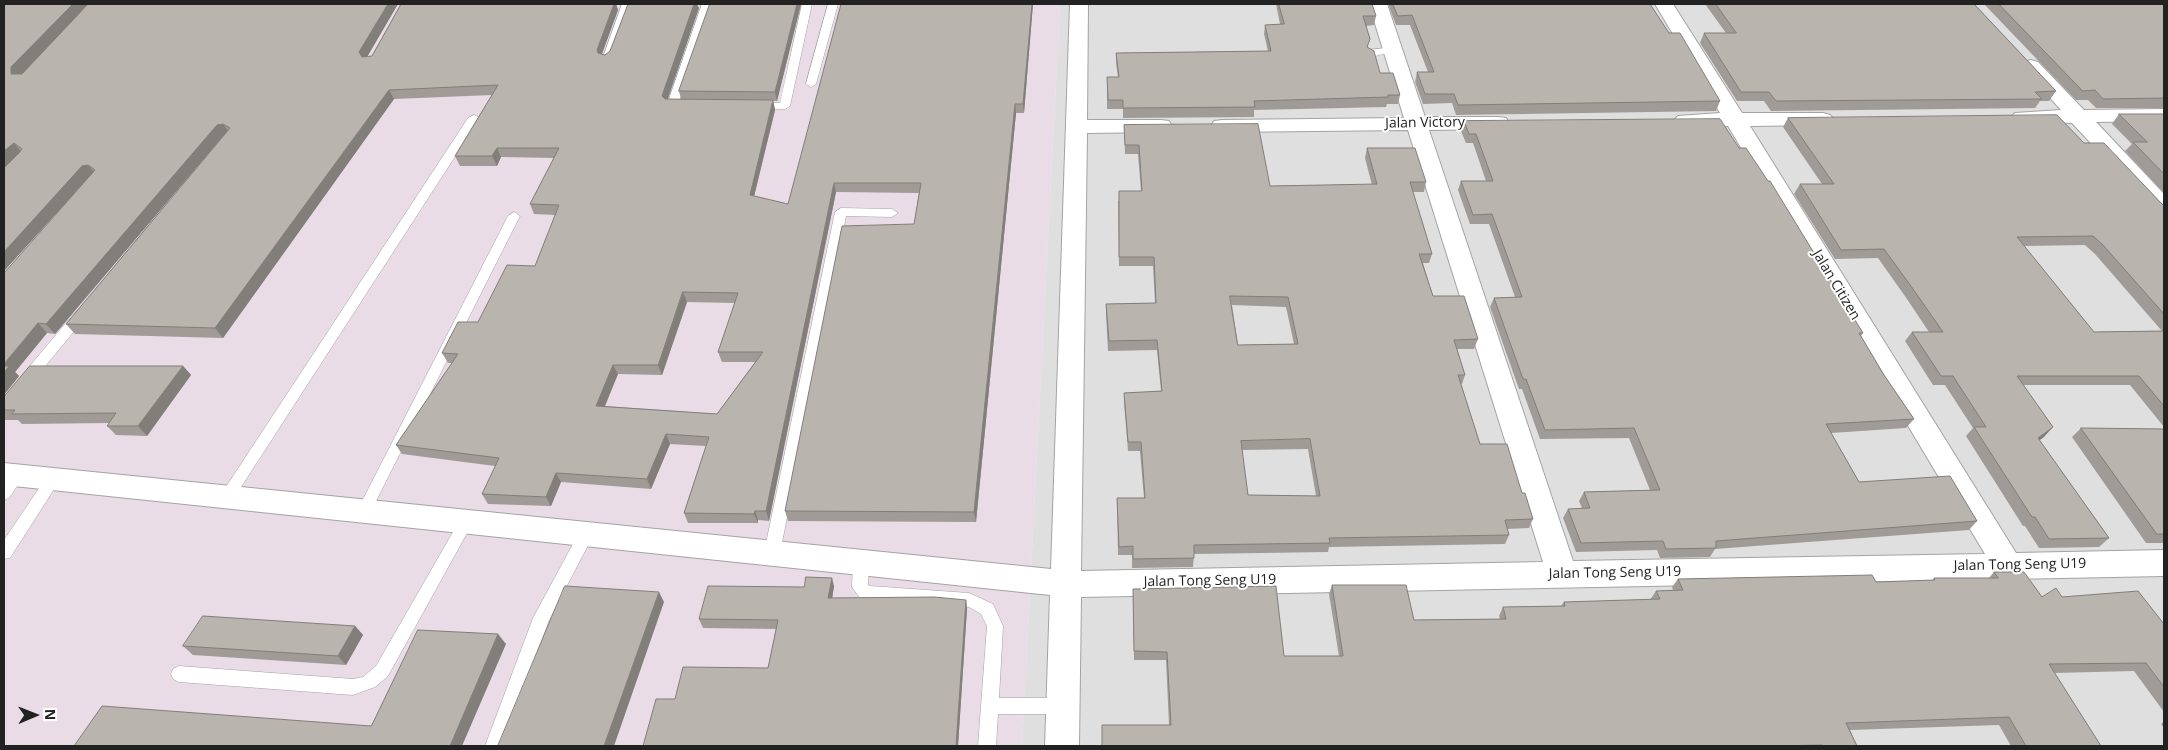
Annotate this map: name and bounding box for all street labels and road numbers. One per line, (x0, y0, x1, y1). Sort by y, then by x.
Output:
street label: Jalan Victory (1385, 114, 1465, 132)
street label: Jalan Citizen (1808, 247, 1864, 323)
street label: Jalan Tong Seng U19 (1954, 555, 2086, 575)
street label: Jalan Tong Seng U19 (1549, 563, 1681, 583)
street label: Jalan Tong Seng U19 (1144, 571, 1276, 591)

